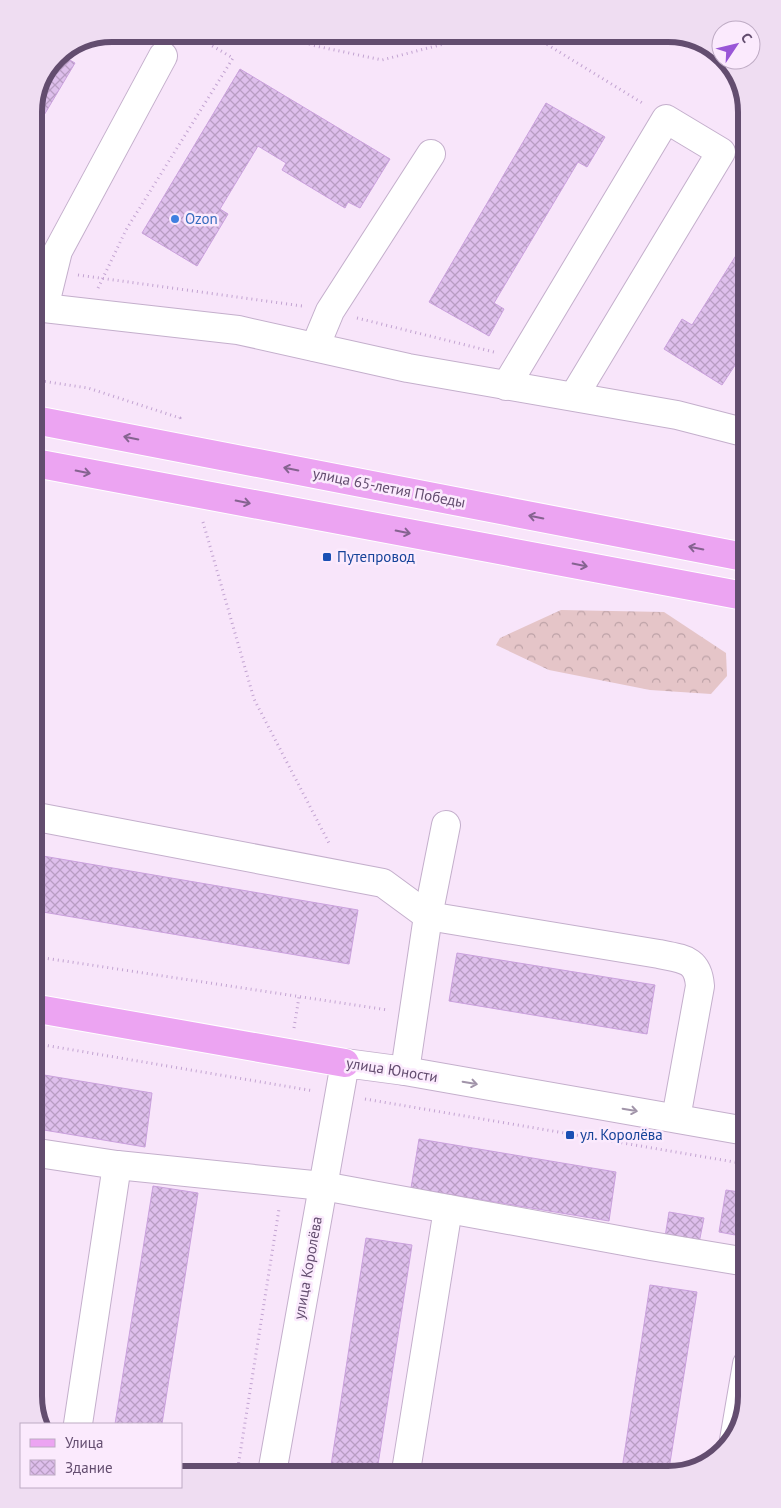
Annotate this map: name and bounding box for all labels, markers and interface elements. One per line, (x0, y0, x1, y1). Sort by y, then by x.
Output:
north arrow (711, 20, 761, 70)
text: С (737, 29, 756, 46)
place label: Ozon (185, 209, 218, 228)
marker: Ozon (169, 213, 181, 225)
one-way arrow (124, 433, 140, 443)
street label: улица 65-летия Победы (311, 463, 467, 512)
one-way arrow (283, 464, 299, 474)
one-way arrow (75, 468, 91, 477)
one-way arrow (235, 497, 251, 507)
one-way arrow (529, 511, 545, 521)
one-way arrow (394, 527, 410, 537)
one-way arrow (688, 542, 704, 552)
place label: Путепровод (337, 547, 415, 566)
marker: Путепровод (321, 551, 333, 563)
one-way arrow (571, 561, 587, 570)
street label: улица Юности (345, 1053, 439, 1086)
one-way arrow (462, 1078, 478, 1088)
one-way arrow (622, 1106, 638, 1116)
place label: ул. Королёва (580, 1125, 663, 1144)
marker: ул. Королёва (564, 1129, 576, 1141)
street label: улица Королёва (289, 1215, 326, 1321)
legend (20, 1423, 182, 1488)
text: Улица (65, 1433, 103, 1452)
text: Здание (65, 1458, 113, 1477)

